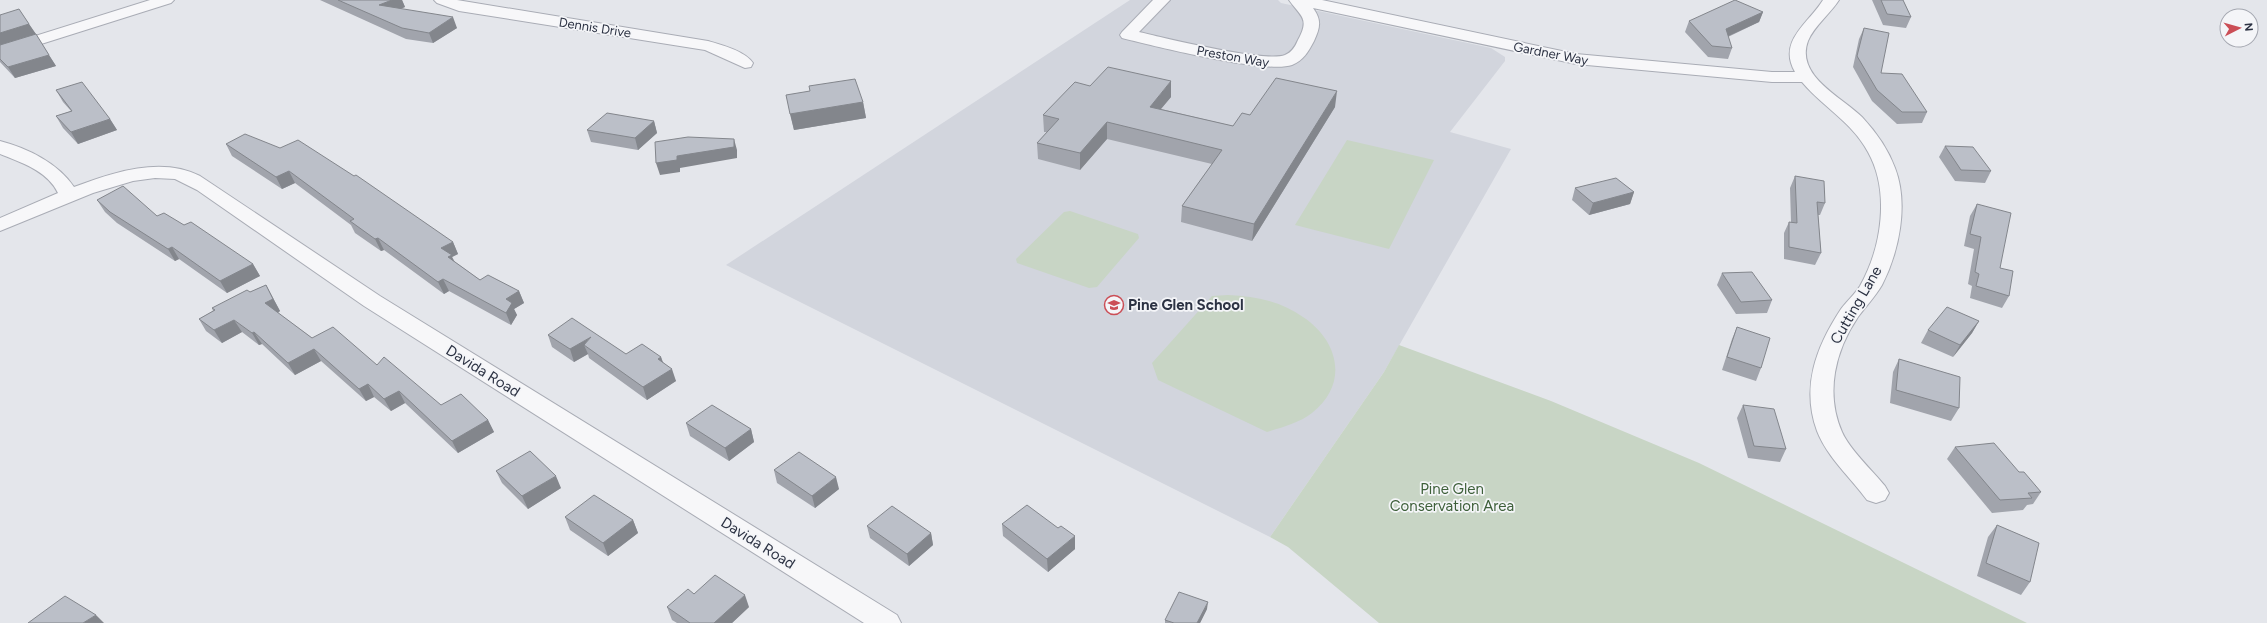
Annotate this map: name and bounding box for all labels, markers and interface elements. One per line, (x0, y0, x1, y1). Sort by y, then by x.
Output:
north arrow (2219, 8, 2259, 48)
street label: Dennis Drive (558, 14, 632, 41)
text: N (2242, 22, 2255, 32)
street label: Gardner Way (1512, 39, 1590, 68)
street label: Preston Way (1196, 43, 1270, 70)
street label: Cutting Lane (1826, 263, 1886, 347)
school or university icon: Pine Glen School (1103, 294, 1125, 316)
place label: Pine Glen School (1128, 296, 1244, 314)
street label: Davida Road (443, 341, 523, 401)
park label: Pine Glen Conservation Area (1390, 480, 1514, 515)
street label: Davida Road (718, 513, 798, 573)

